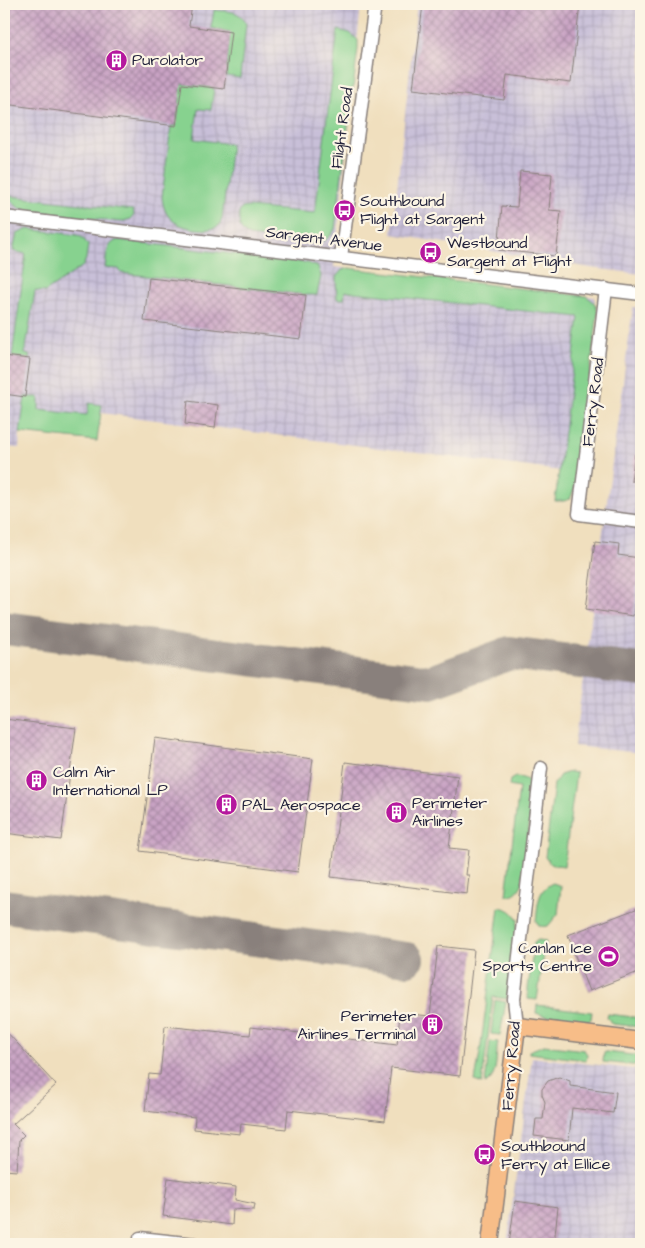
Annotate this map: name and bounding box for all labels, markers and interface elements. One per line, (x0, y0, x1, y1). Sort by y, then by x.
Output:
building icon: Purolator (104, 48, 128, 72)
place label: Purolator (132, 49, 203, 71)
street label: Flight Road (325, 86, 360, 170)
place label: Southbound Flight at Sargent (360, 190, 485, 231)
bus stop icon: Southbound Flight at Sargent (332, 198, 356, 222)
street label: Sargent Avenue (264, 221, 384, 258)
place label: Westbound Sargent at Flight (447, 232, 572, 273)
bus stop icon: Westbound Sargent at Flight (419, 240, 443, 264)
street label: Ferry Road (577, 356, 610, 448)
place label: Calm Air International LP (53, 761, 168, 801)
building icon: Calm Air International LP (25, 769, 49, 793)
place label: Perimeter Airlines (412, 792, 487, 832)
building icon: PAL Aerospace (214, 793, 238, 817)
place label: PAL Aerospace (242, 794, 361, 816)
building icon: Perimeter Airlines (384, 800, 408, 824)
place label: Canlan Ice Sports Centre (482, 937, 592, 977)
sports icon: Canlan Ice Sports Centre (596, 945, 620, 969)
place label: Perimeter Airlines Terminal (297, 1005, 416, 1045)
building icon: Perimeter Airlines Terminal (420, 1013, 444, 1037)
street label: Ferry Road (496, 1021, 527, 1112)
place label: Southbound Ferry at Ellice (501, 1135, 611, 1176)
bus stop icon: Southbound Ferry at Ellice (473, 1143, 497, 1167)

